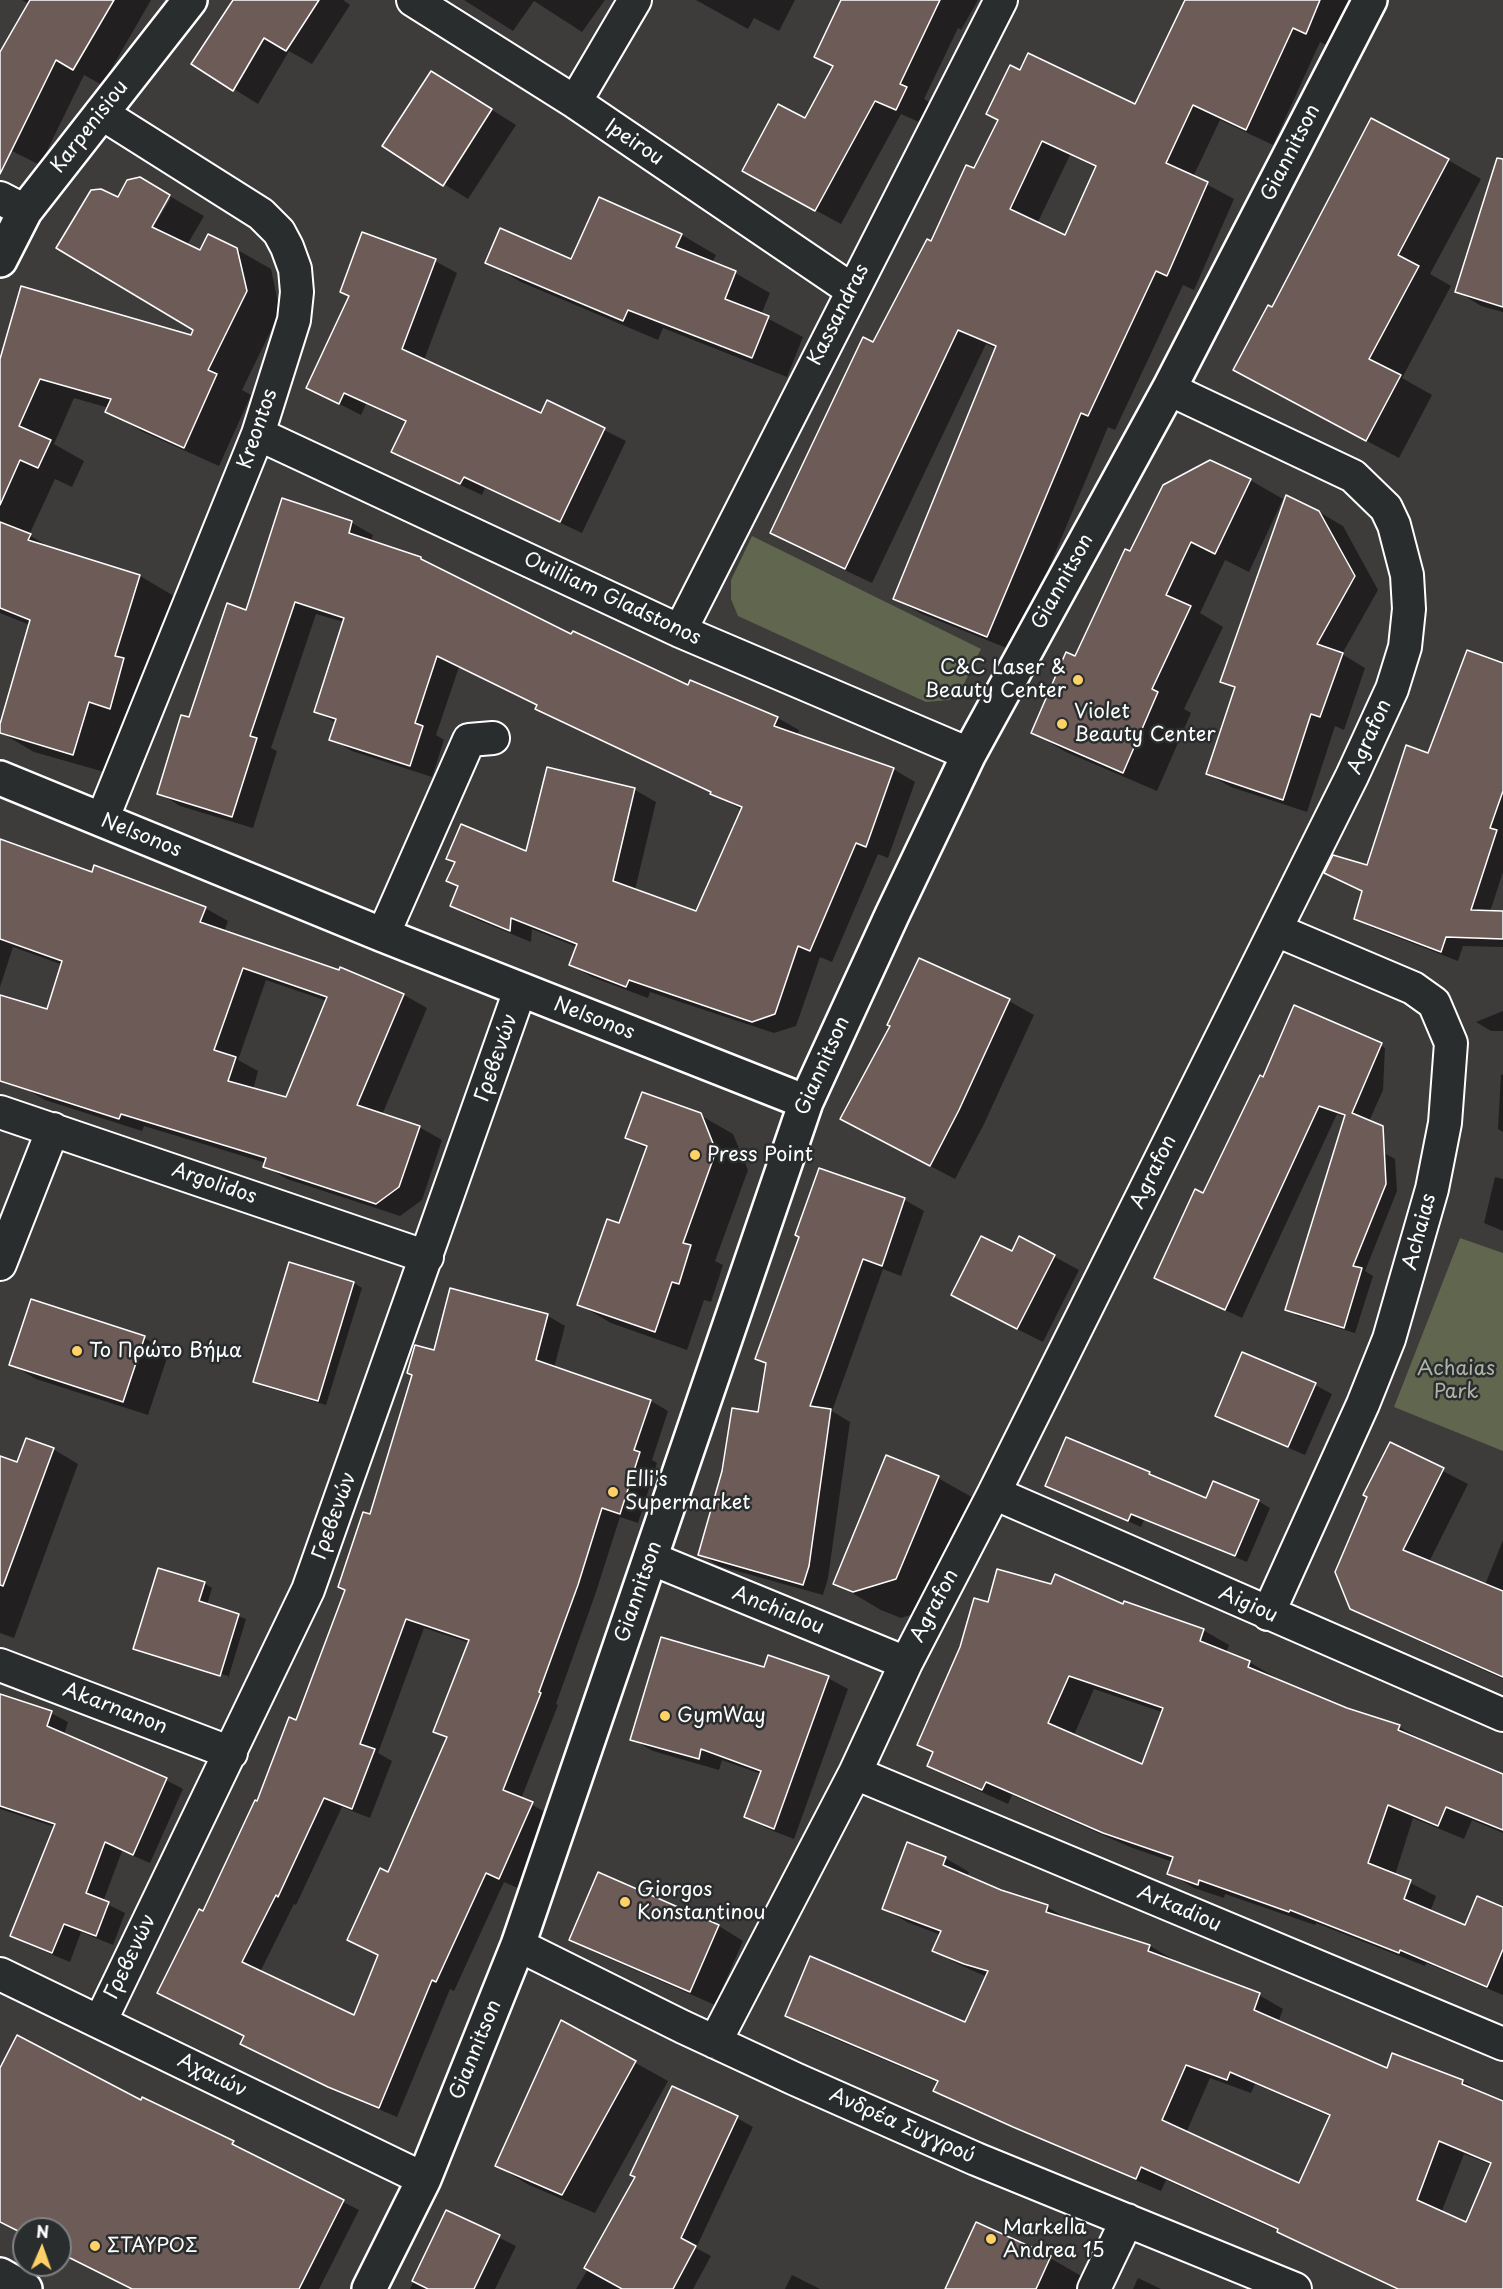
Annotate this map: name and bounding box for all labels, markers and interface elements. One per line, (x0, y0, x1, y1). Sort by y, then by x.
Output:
street label: Karpenisiou (46, 76, 134, 178)
street label: Giannitson (1256, 100, 1326, 206)
street label: Ipeirou (600, 115, 668, 171)
street label: Kassandras (803, 260, 875, 370)
street label: Kreontos (233, 386, 283, 472)
street label: Giannitson (1027, 530, 1099, 634)
street label: Ouilliam Gladstonos (519, 547, 705, 651)
place label: C&C Laser & Beauty Center (924, 656, 1066, 703)
marker: C&C Laser & Beauty Center (1071, 673, 1085, 687)
street label: Agrafon (1343, 696, 1397, 778)
place label: Violet Beauty Center (1074, 700, 1216, 747)
marker: Violet Beauty Center (1055, 717, 1069, 731)
street label: Nelsonos (97, 809, 185, 863)
street label: Nelsonos (550, 993, 638, 1045)
street label: Γρεβενών (471, 1011, 523, 1105)
street label: Giannitson (791, 1013, 855, 1119)
street label: Agrafon (1126, 1131, 1182, 1213)
place label: Press Point (707, 1143, 813, 1167)
marker: Press Point (688, 1148, 702, 1162)
street label: Argolidos (169, 1158, 259, 1210)
street label: Achaias (1398, 1191, 1442, 1273)
place label: Το Πρώτο Βήμα (89, 1339, 242, 1363)
marker: Το Πρώτο Βήμα (70, 1344, 84, 1358)
park label: Achaias Park (1417, 1357, 1495, 1404)
place label: Elli's Supermarket (625, 1468, 750, 1515)
street label: Γρεβενών (308, 1469, 362, 1563)
marker: Elli's Supermarket (606, 1485, 620, 1499)
street label: Giannitson (610, 1538, 668, 1646)
street label: Agrafon (906, 1565, 964, 1647)
street label: Aigiou (1215, 1581, 1281, 1629)
street label: Anchialou (729, 1582, 827, 1640)
street label: Akarnanon (59, 1678, 171, 1740)
place label: GymWay (677, 1704, 766, 1728)
marker: GymWay (658, 1709, 672, 1723)
place label: Giorgos Konstantinou (637, 1878, 766, 1925)
street label: Arkadiou (1133, 1881, 1225, 1937)
marker: Giorgos Konstantinou (618, 1895, 632, 1909)
street label: Γρεβενών (100, 1911, 162, 2003)
street label: Giannitson (445, 1997, 507, 2103)
street label: Αχαιών (173, 2049, 251, 2103)
street label: Ανδρέα Συγγρού (826, 2083, 978, 2169)
place label: Markella Andrea 15 (1003, 2216, 1105, 2263)
north arrow (12, 2217, 72, 2277)
text: N (36, 2219, 49, 2243)
marker: Markella Andrea 15 (984, 2232, 998, 2246)
place label: ΣΤΑΥΡΟΣ (107, 2234, 198, 2258)
marker: ΣΤΑΥΡΟΣ (88, 2239, 102, 2253)

